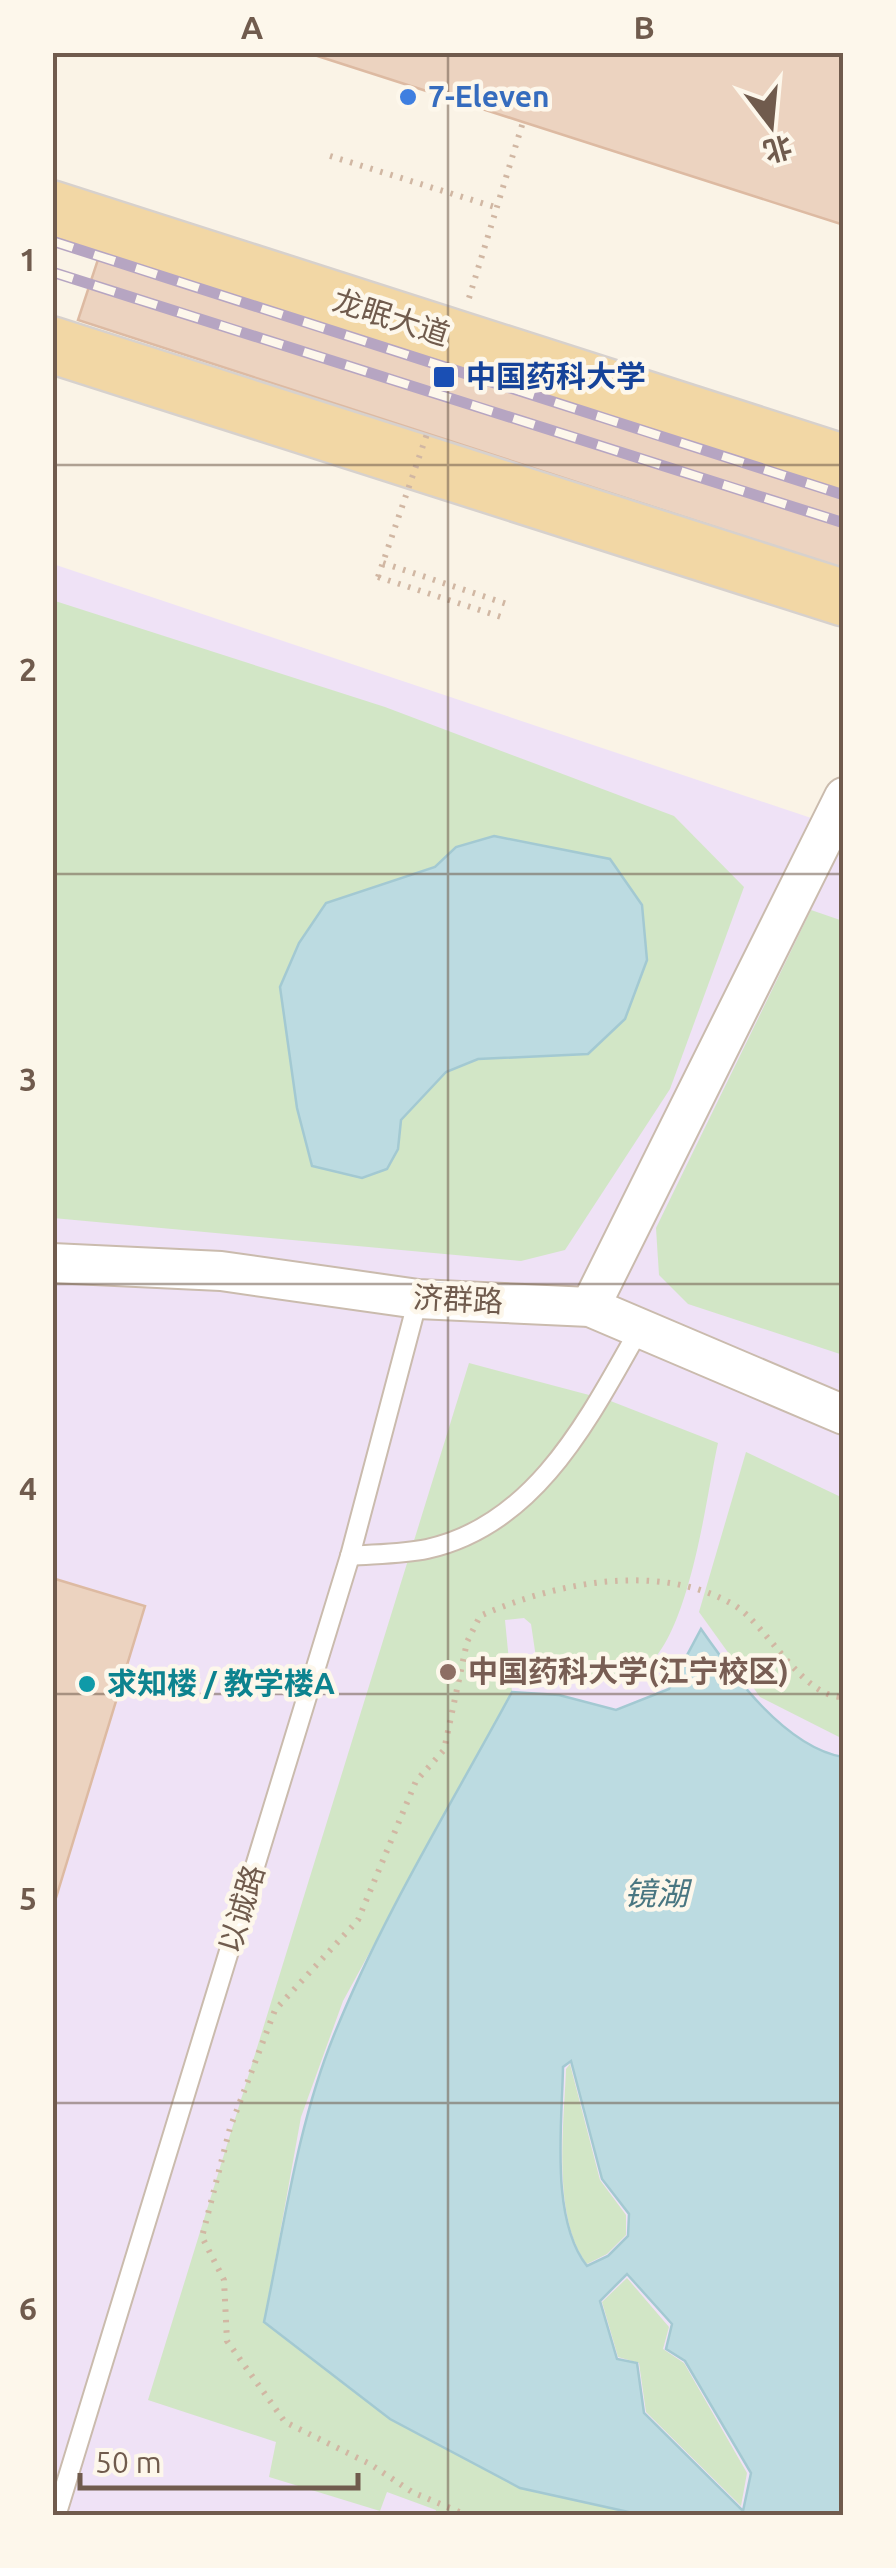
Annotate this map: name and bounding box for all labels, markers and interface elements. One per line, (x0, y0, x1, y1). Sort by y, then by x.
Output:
text: A (241, 9, 264, 45)
text: B (633, 9, 655, 45)
north arrow (721, 75, 821, 175)
place label: 7-Eleven (428, 79, 550, 113)
marker: 7-Eleven (397, 86, 419, 108)
text: 北 (760, 131, 796, 168)
text: 1 (19, 241, 37, 277)
street label: 龙眠大道 (329, 282, 454, 352)
place label: 中国药科大学 (466, 359, 646, 393)
marker: 中国药科大学 (431, 364, 457, 390)
text: 2 (19, 651, 37, 687)
text: 3 (19, 1061, 37, 1097)
street label: 济群路 (412, 1280, 504, 1318)
text: 4 (19, 1470, 37, 1506)
place label: 中国药科大学(江宁校区) (468, 1654, 789, 1688)
marker: 中国药科大学(江宁校区) (437, 1661, 459, 1683)
place label: 求知楼 / 教学楼A (107, 1666, 335, 1700)
marker: 求知楼 / 教学楼A (76, 1673, 98, 1695)
street label: 以诚路 (212, 1861, 270, 1957)
water label: 镜湖 (624, 1875, 693, 1911)
text: 5 (19, 1880, 37, 1916)
text: 6 (19, 2290, 37, 2326)
scale bar (80, 2428, 358, 2490)
text: 50 m (95, 2445, 162, 2479)

